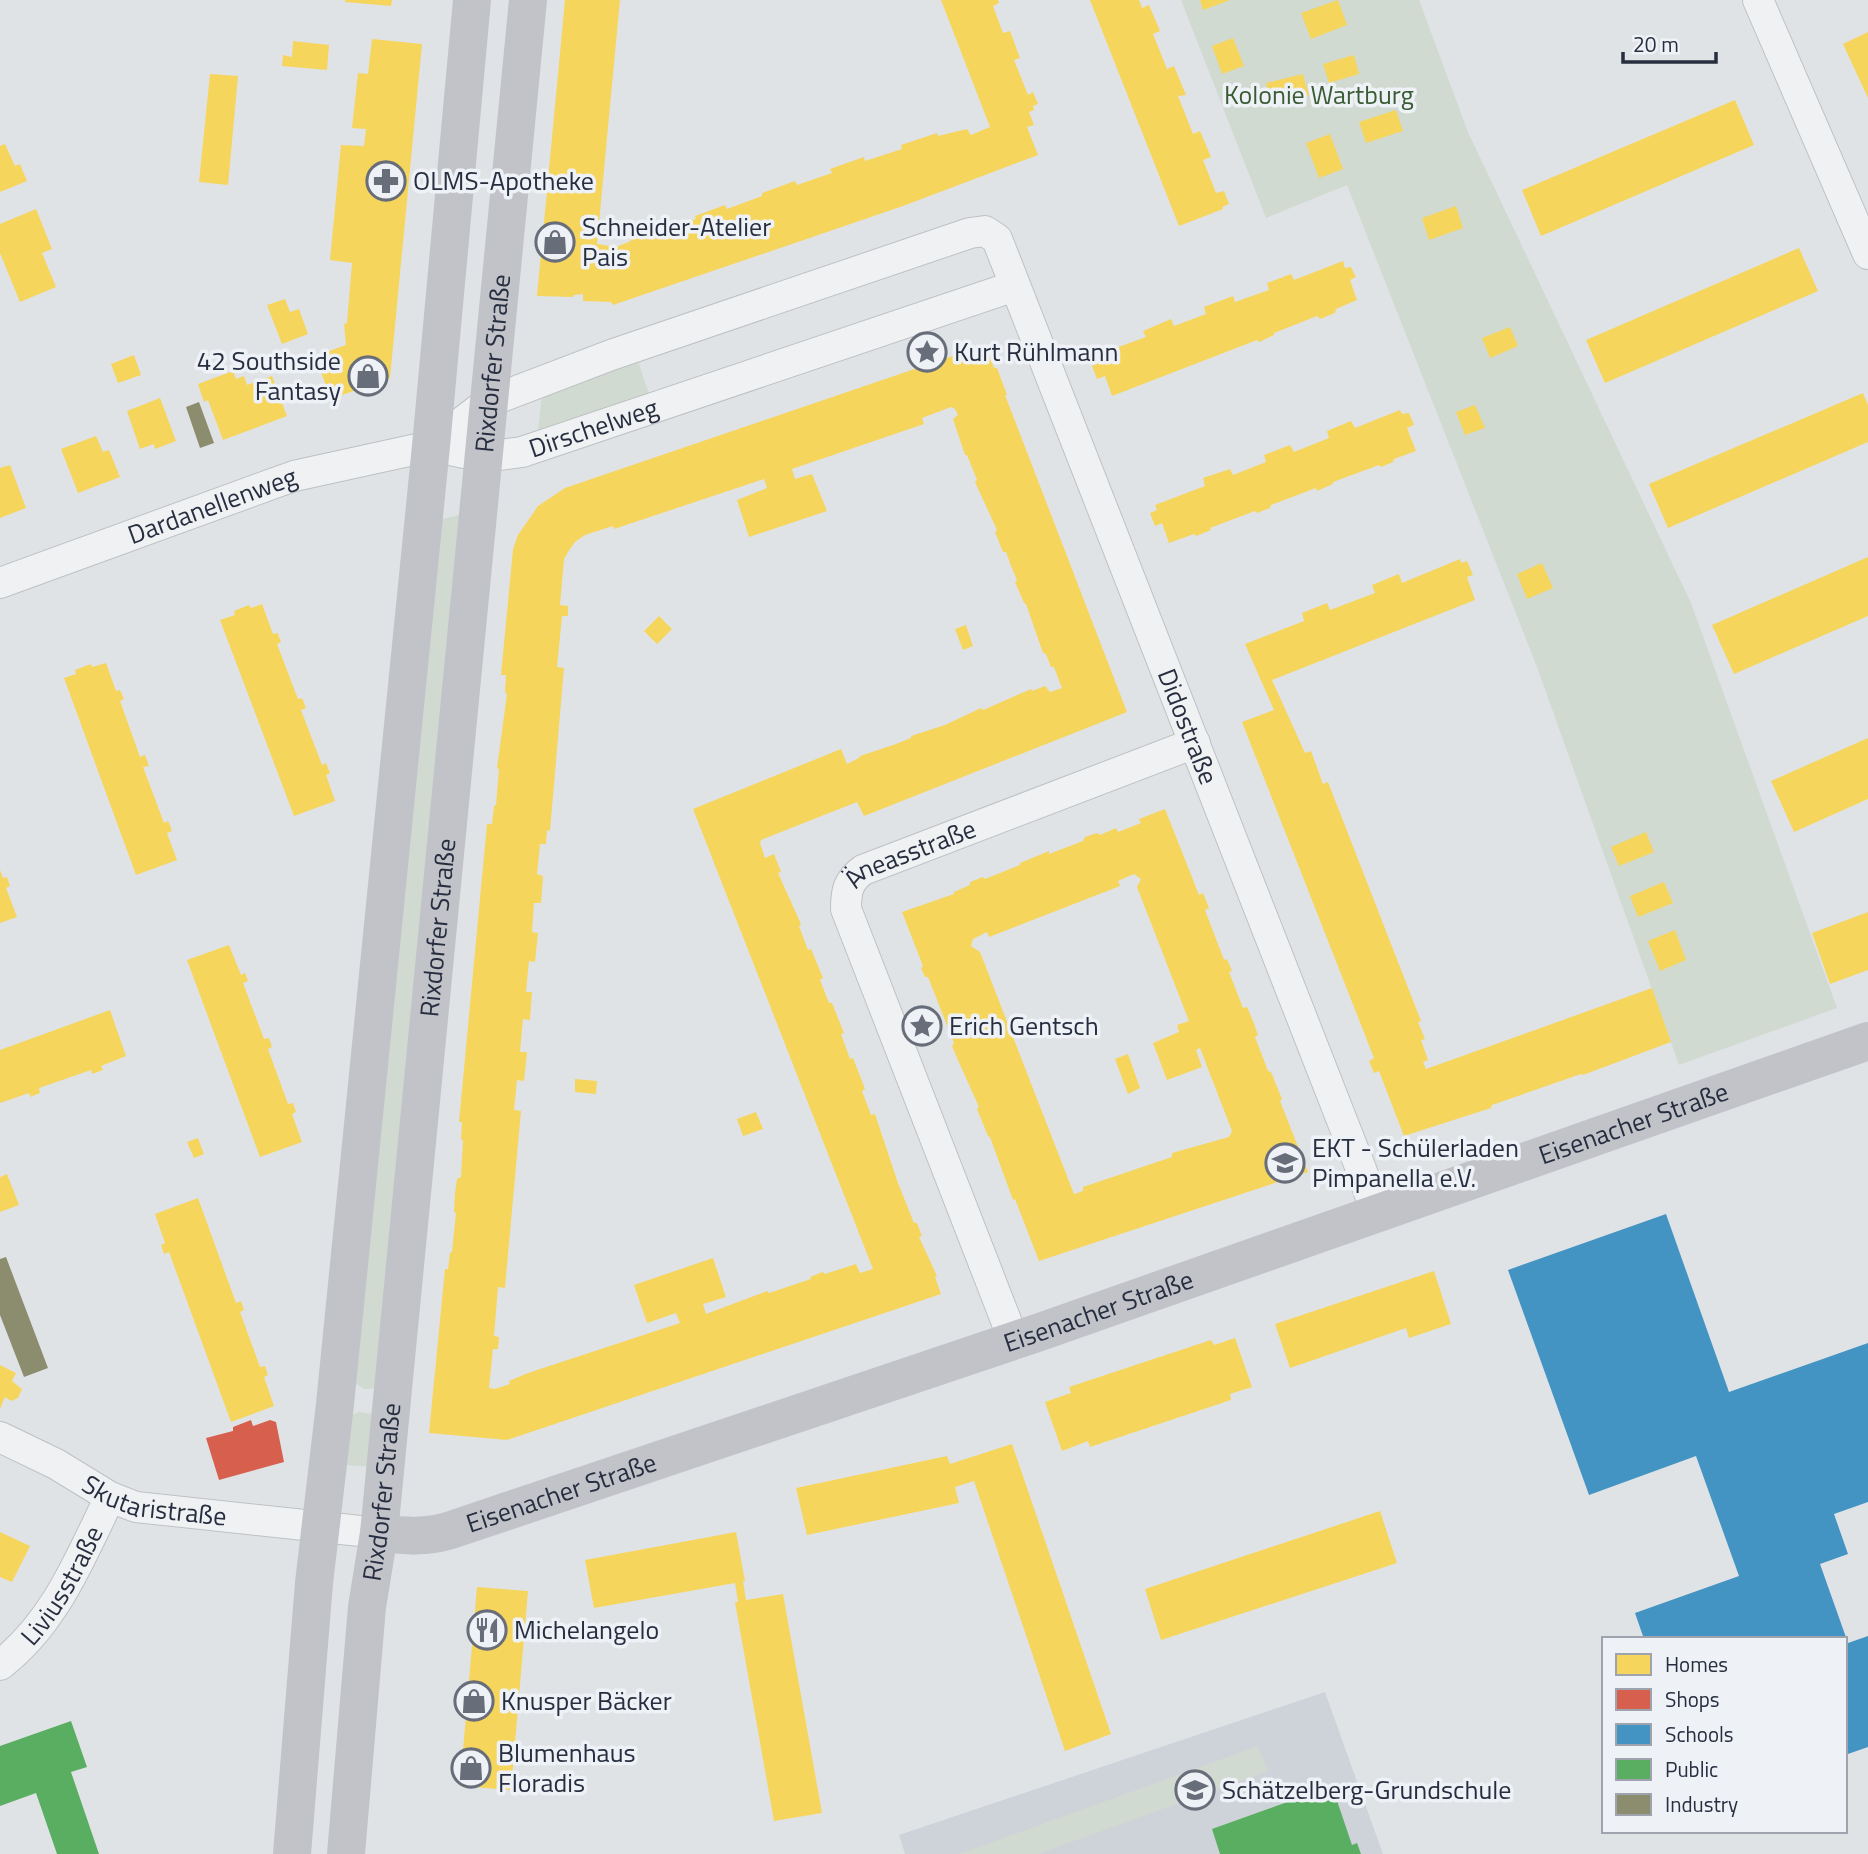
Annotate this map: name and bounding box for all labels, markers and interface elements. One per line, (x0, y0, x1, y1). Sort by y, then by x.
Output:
scale bar (1623, 21, 1716, 65)
text: 20 m (1633, 28, 1679, 60)
park label: Kolonie Wartburg (1224, 75, 1414, 114)
pharmacy icon: OLMS-Apotheke (365, 160, 407, 202)
place label: OLMS-Apotheke (413, 161, 594, 200)
place label: Schneider-Atelier Pais (582, 207, 771, 276)
shop icon: Schneider-Atelier Pais (534, 221, 576, 263)
street label: Rixdorfer Straße (464, 272, 520, 454)
place icon: Kurt Rühlmann (906, 331, 948, 373)
place label: Kurt Rühlmann (954, 332, 1119, 371)
place label: 42 Southside Fantasy (197, 341, 341, 410)
shop icon: 42 Southside Fantasy (347, 355, 389, 397)
street label: Dirschelweg (523, 388, 663, 467)
street label: Dardanellenweg (122, 457, 302, 554)
street label: Didostraße (1148, 663, 1229, 790)
street label: Äneasstraße (834, 809, 981, 896)
street label: Rixdorfer Straße (409, 837, 465, 1019)
place icon: Erich Gentsch (901, 1005, 943, 1047)
place label: Erich Gentsch (949, 1006, 1099, 1045)
street label: Eisenacher Straße (1533, 1072, 1733, 1174)
place label: EKT - Schülerladen Pimpanella e.V. (1312, 1128, 1519, 1197)
school or university icon: EKT - Schülerladen Pimpanella e.V. (1264, 1142, 1306, 1184)
street label: Eisenacher Straße (998, 1260, 1198, 1362)
street label: Rixdorfer Straße (352, 1401, 411, 1584)
street label: Eisenacher Straße (461, 1442, 661, 1543)
street label: Skutaristraße (75, 1464, 229, 1536)
street label: Liviusstraße (11, 1519, 112, 1654)
restaurant icon: Michelangelo (466, 1609, 508, 1651)
place label: Michelangelo (514, 1610, 659, 1649)
legend (1602, 1637, 1847, 1833)
text: Homes (1665, 1648, 1728, 1680)
shop icon: Knusper Bäcker (453, 1680, 495, 1722)
place label: Knusper Bäcker (501, 1681, 672, 1720)
text: Shops (1665, 1683, 1720, 1715)
text: Schools (1665, 1718, 1734, 1750)
place label: Blumenhaus Floradis (498, 1733, 636, 1802)
shop icon: Blumenhaus Floradis (450, 1747, 492, 1789)
text: Public (1665, 1753, 1718, 1785)
school or university icon: Schätzelberg-Grundschule (1174, 1769, 1216, 1811)
place label: Schätzelberg-Grundschule (1222, 1770, 1511, 1809)
text: Industry (1665, 1788, 1738, 1820)

